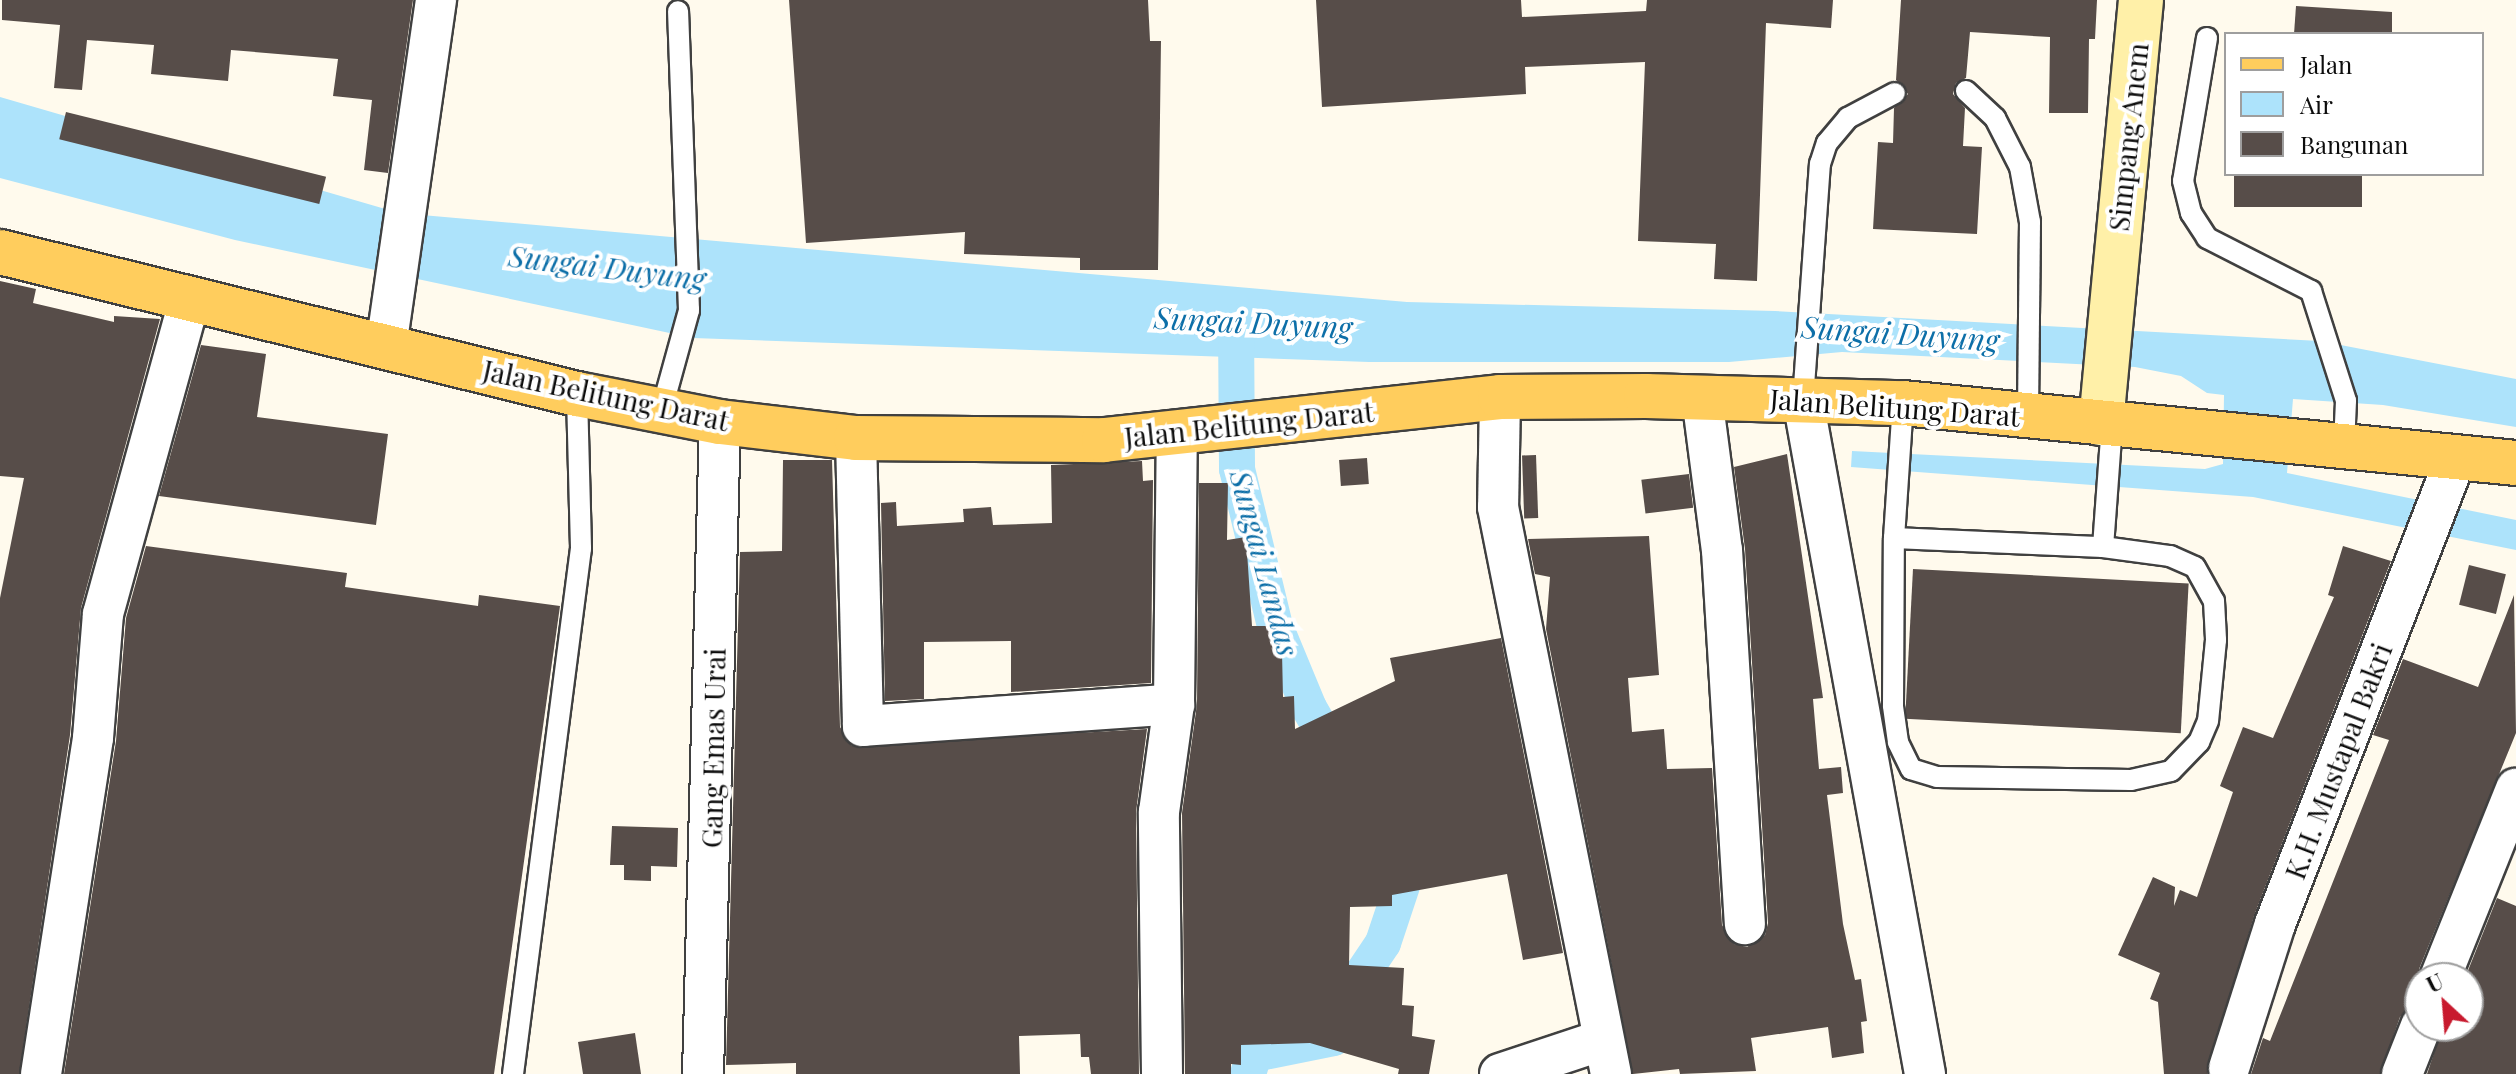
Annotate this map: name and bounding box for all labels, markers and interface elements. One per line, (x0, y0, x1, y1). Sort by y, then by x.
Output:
legend (2224, 32, 2484, 176)
street label: Simpang Anem (2101, 41, 2155, 233)
text: Jalan (2300, 48, 2352, 80)
text: Air (2300, 88, 2333, 120)
text: Bangunan (2300, 128, 2408, 160)
water label: Sungai Duyung (507, 237, 707, 297)
water label: Sungai Duyung (1153, 299, 1353, 345)
water label: Sungai Duyung (1800, 308, 2000, 358)
street label: Jalan Belitung Darat (480, 353, 732, 437)
street label: Jalan Belitung Darat (1769, 381, 2021, 433)
street label: Jalan Belitung Darat (1123, 394, 1375, 454)
water label: Sungai Landas (1223, 466, 1307, 660)
street label: K.H. Mustapal Bakri (2278, 638, 2398, 884)
street label: Gang Emas Urai (694, 648, 732, 848)
north arrow (2404, 962, 2484, 1042)
text: U (2421, 965, 2448, 999)

